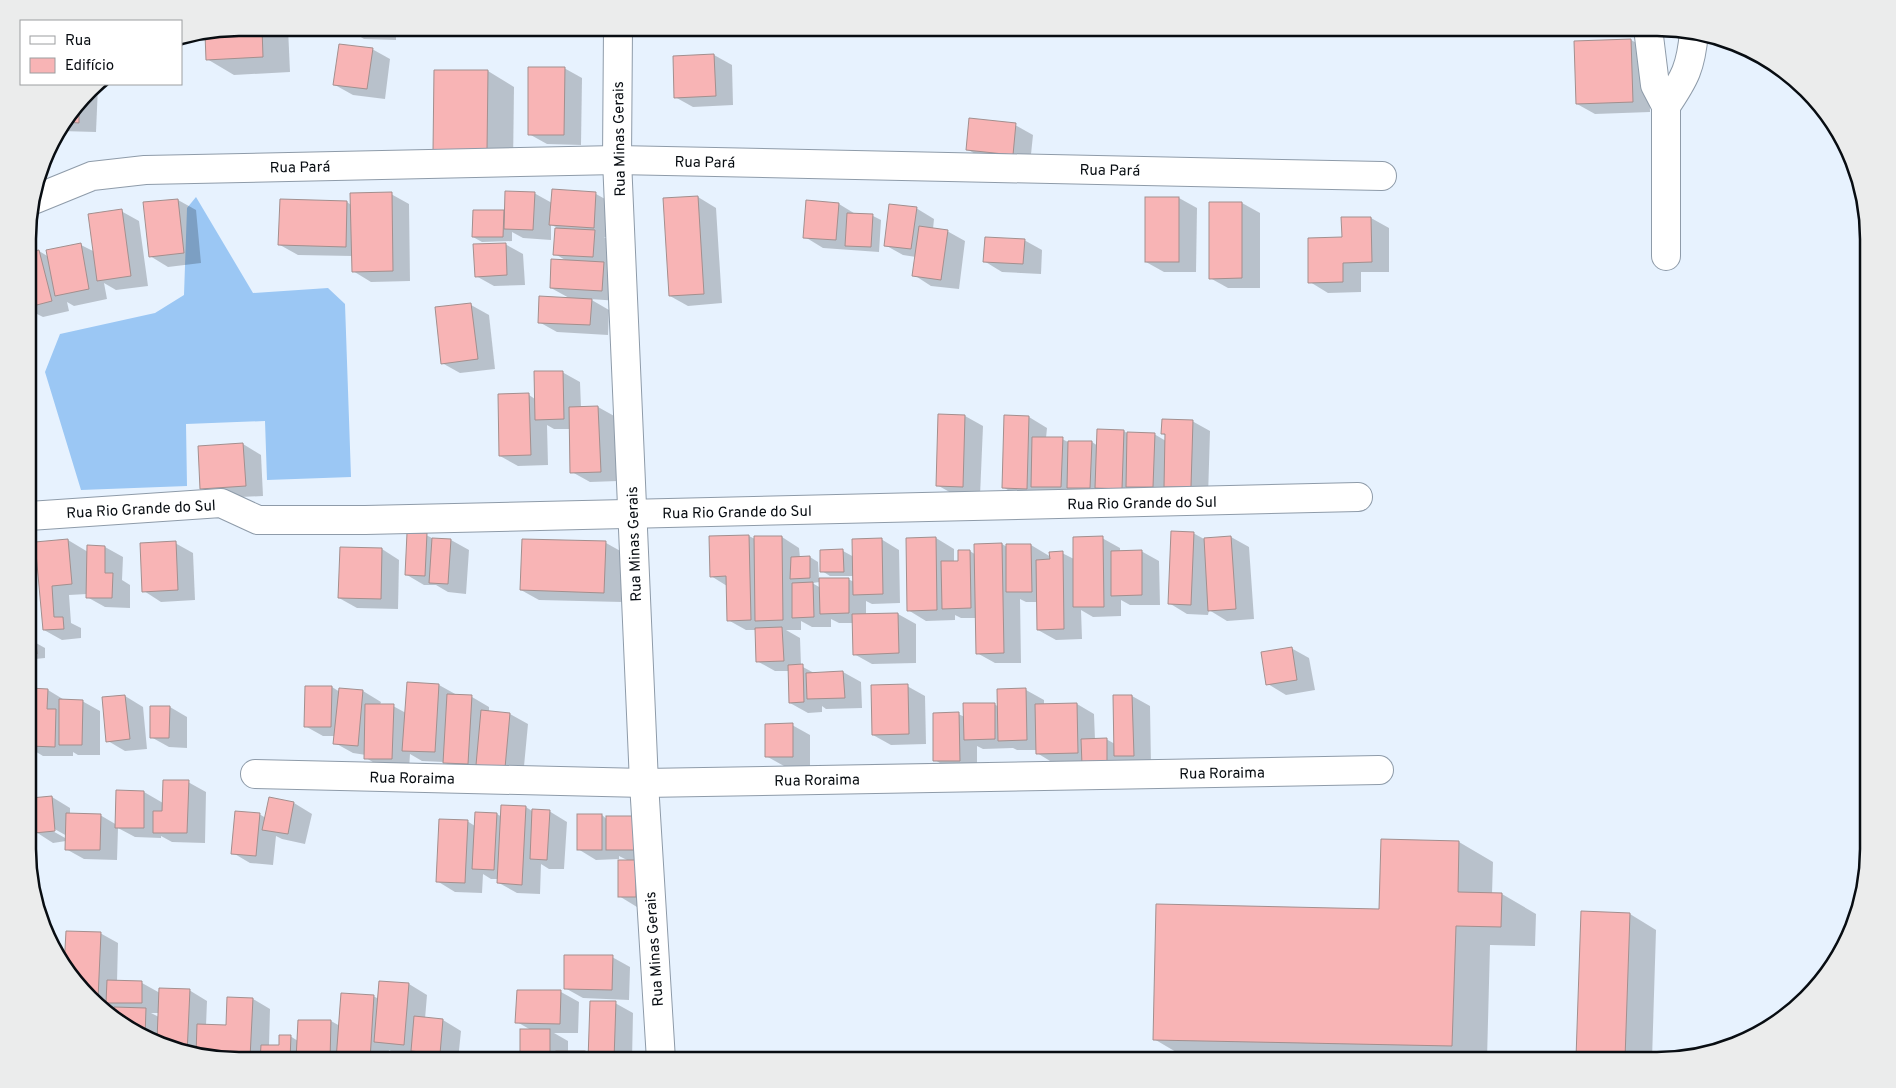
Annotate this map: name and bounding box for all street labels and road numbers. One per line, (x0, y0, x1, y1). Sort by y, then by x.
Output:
street label: Rua Minas Gerais (610, 81, 631, 197)
street label: Rua Pará (674, 153, 736, 174)
street label: Rua Pará (270, 158, 331, 179)
street label: Rua Pará (1079, 161, 1141, 182)
street label: Rua Minas Gerais (624, 486, 647, 602)
street label: Rua Rio Grande do Sul (1067, 494, 1217, 515)
street label: Rua Rio Grande do Sul (66, 497, 216, 524)
street label: Rua Rio Grande do Sul (662, 503, 812, 524)
street label: Rua Roraima (1179, 764, 1265, 785)
street label: Rua Roraima (369, 769, 455, 790)
street label: Rua Roraima (774, 771, 860, 792)
street label: Rua Minas Gerais (642, 891, 669, 1007)

